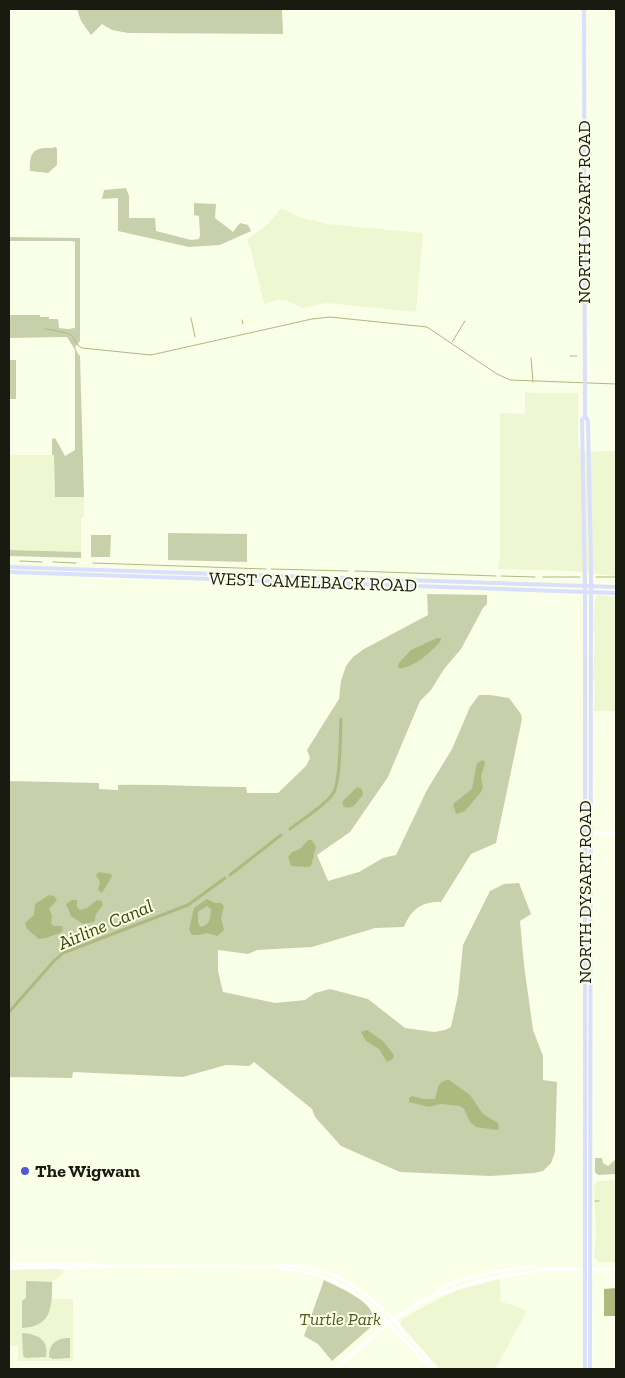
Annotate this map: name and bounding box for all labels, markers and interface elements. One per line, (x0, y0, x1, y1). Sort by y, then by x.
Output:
street label: NORTH DYSART ROAD (573, 120, 595, 304)
street label: WEST CAMELBACK ROAD (209, 567, 417, 597)
street label: NORTH DYSART ROAD (574, 800, 596, 984)
water label: Airline Canal (53, 894, 156, 955)
place label: The Wigwam (35, 1160, 140, 1182)
marker: The Wigwam (19, 1165, 31, 1177)
park label: Turtle Park (299, 1308, 381, 1330)

